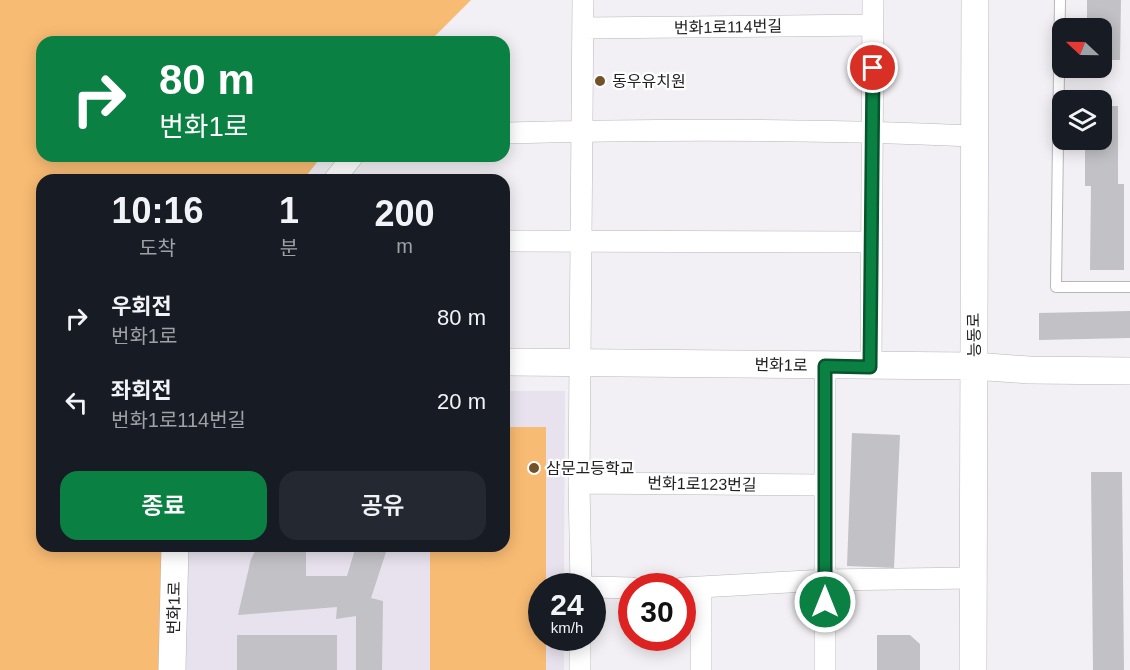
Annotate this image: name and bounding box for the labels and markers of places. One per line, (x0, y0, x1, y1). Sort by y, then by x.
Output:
pin (847, 42, 898, 93)
place label: 동우유치원 (612, 73, 686, 90)
marker: 동우유치원 (593, 74, 607, 88)
place label: 삼문고등학교 (546, 460, 634, 477)
marker: 삼문고등학교 (527, 461, 541, 475)

